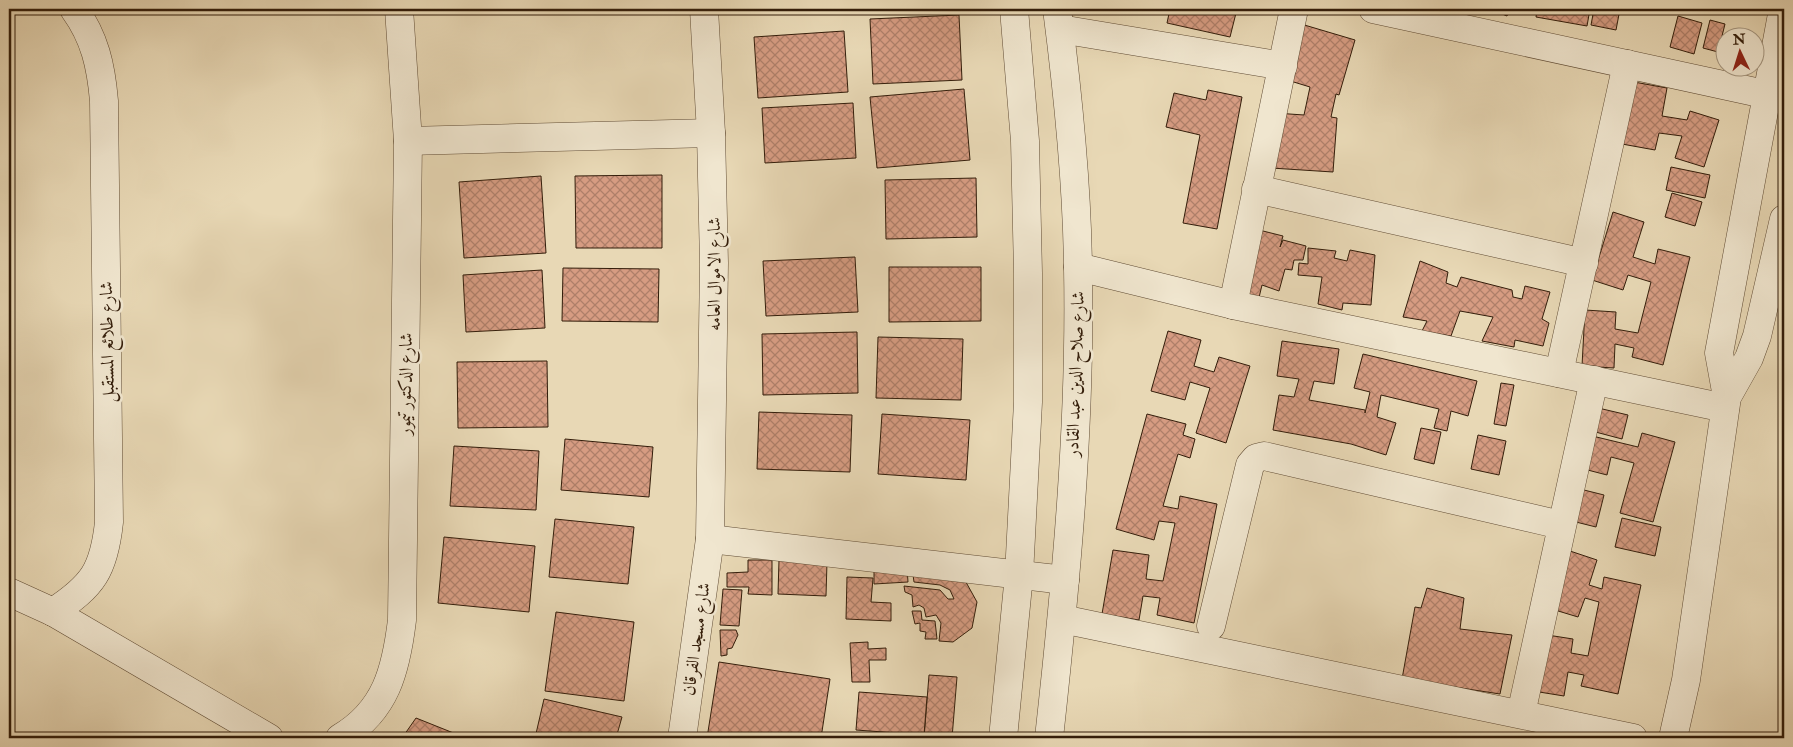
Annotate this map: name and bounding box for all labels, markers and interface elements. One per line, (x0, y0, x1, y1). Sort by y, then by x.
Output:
north arrow (1716, 28, 1766, 78)
text: N (1731, 31, 1746, 49)
street label: شارع الاموال العامه (703, 217, 729, 331)
street label: شارع طلائع المستقبل (95, 281, 124, 403)
street label: شارع صلاح الدين عبد القادر (1061, 291, 1094, 459)
street label: شارع الدكتور تيمور (393, 332, 421, 438)
street label: شارع مسجد الفرقان (677, 581, 719, 697)

